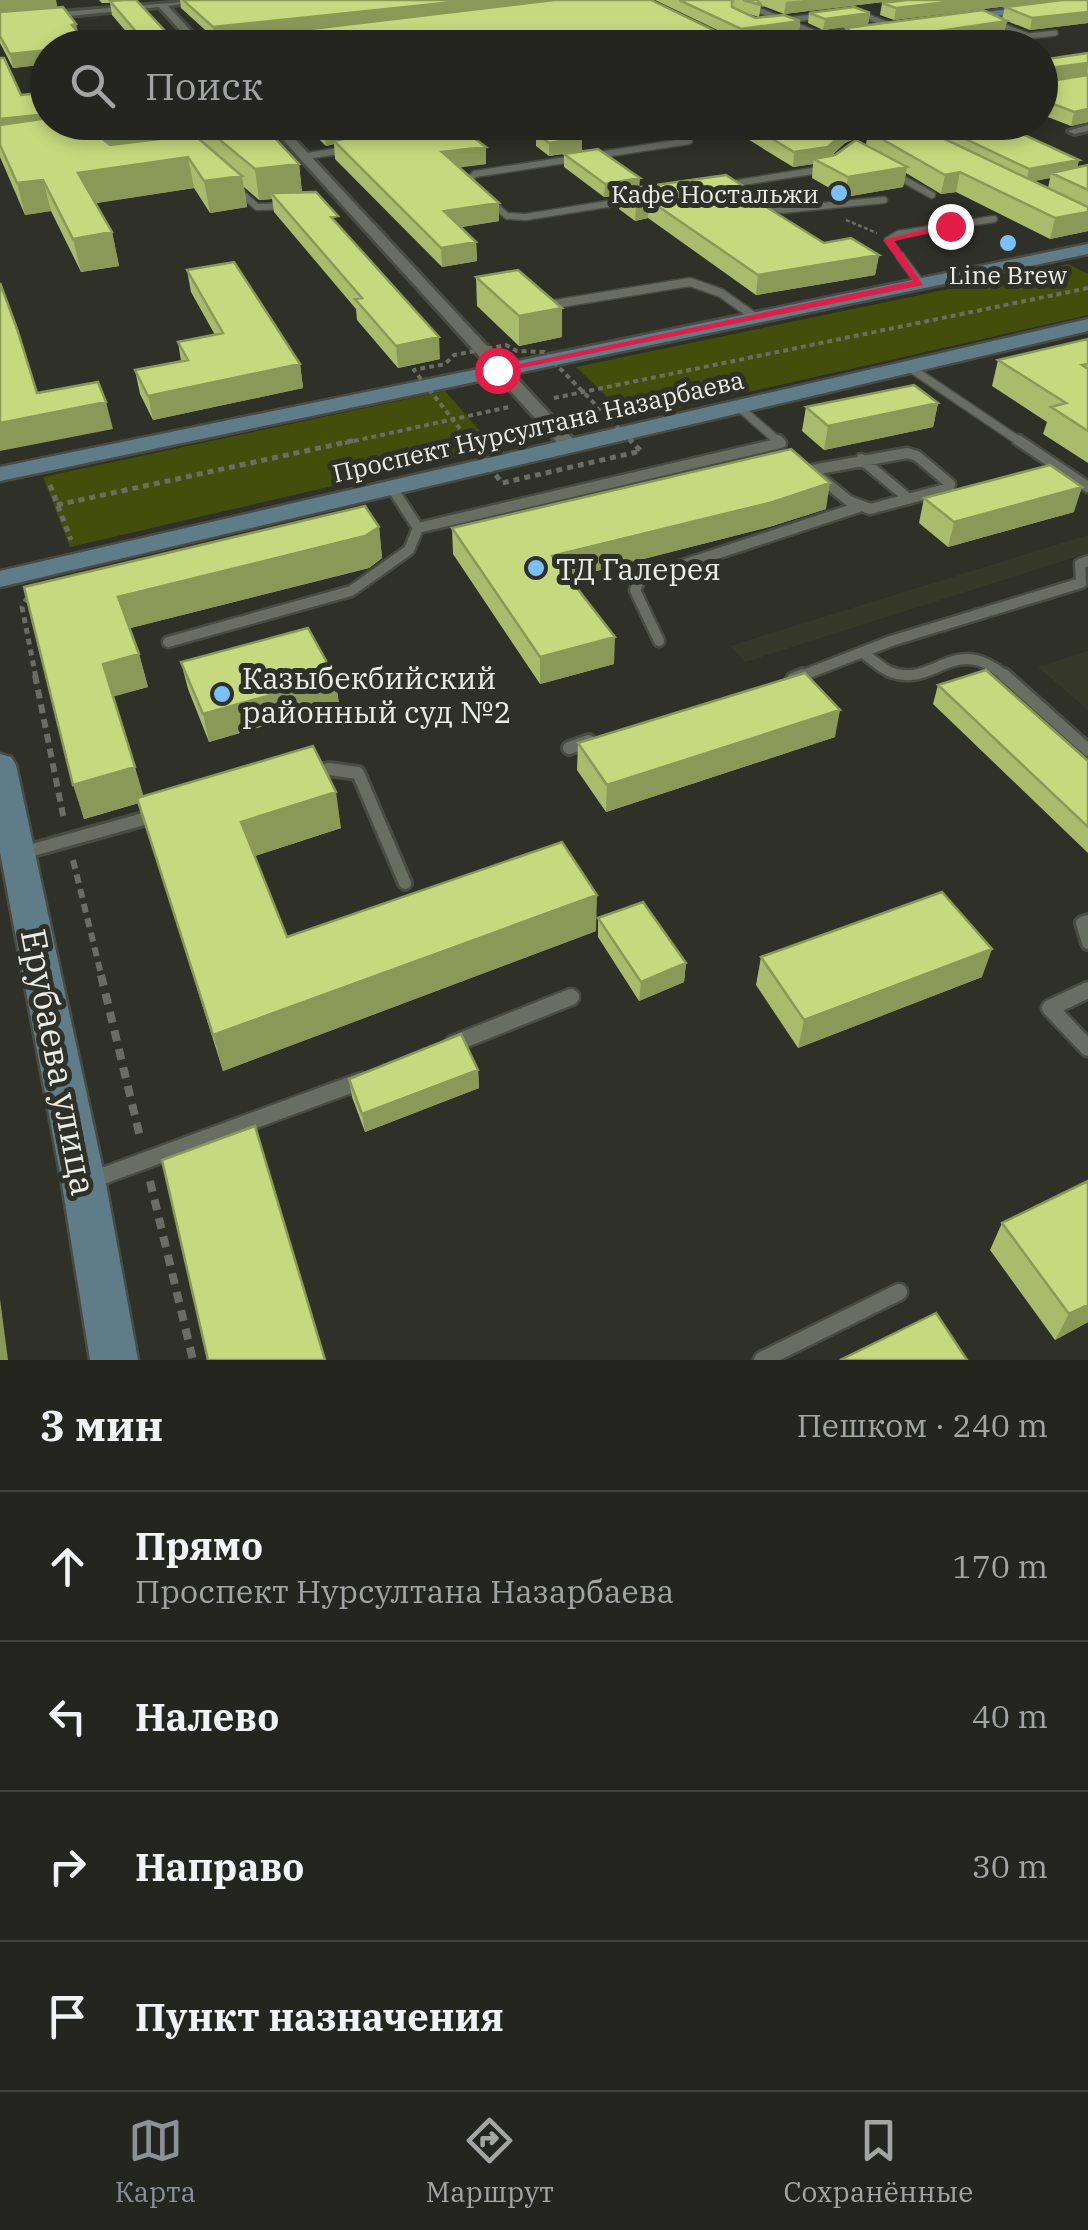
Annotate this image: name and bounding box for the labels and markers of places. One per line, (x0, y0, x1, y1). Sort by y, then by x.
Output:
place label: Кафе Ностальжи (611, 177, 819, 210)
marker: Кафе Ностальжи (828, 182, 850, 204)
marker: Line Brew (997, 232, 1019, 254)
place label: Line Brew (949, 258, 1068, 291)
place label: ТД Галерея (556, 549, 721, 588)
marker: ТД Галерея (525, 557, 547, 579)
place label: Казыбекбийский районный суд №2 (242, 658, 511, 731)
marker: Казыбекбийский районный суд №2 (211, 683, 233, 705)

